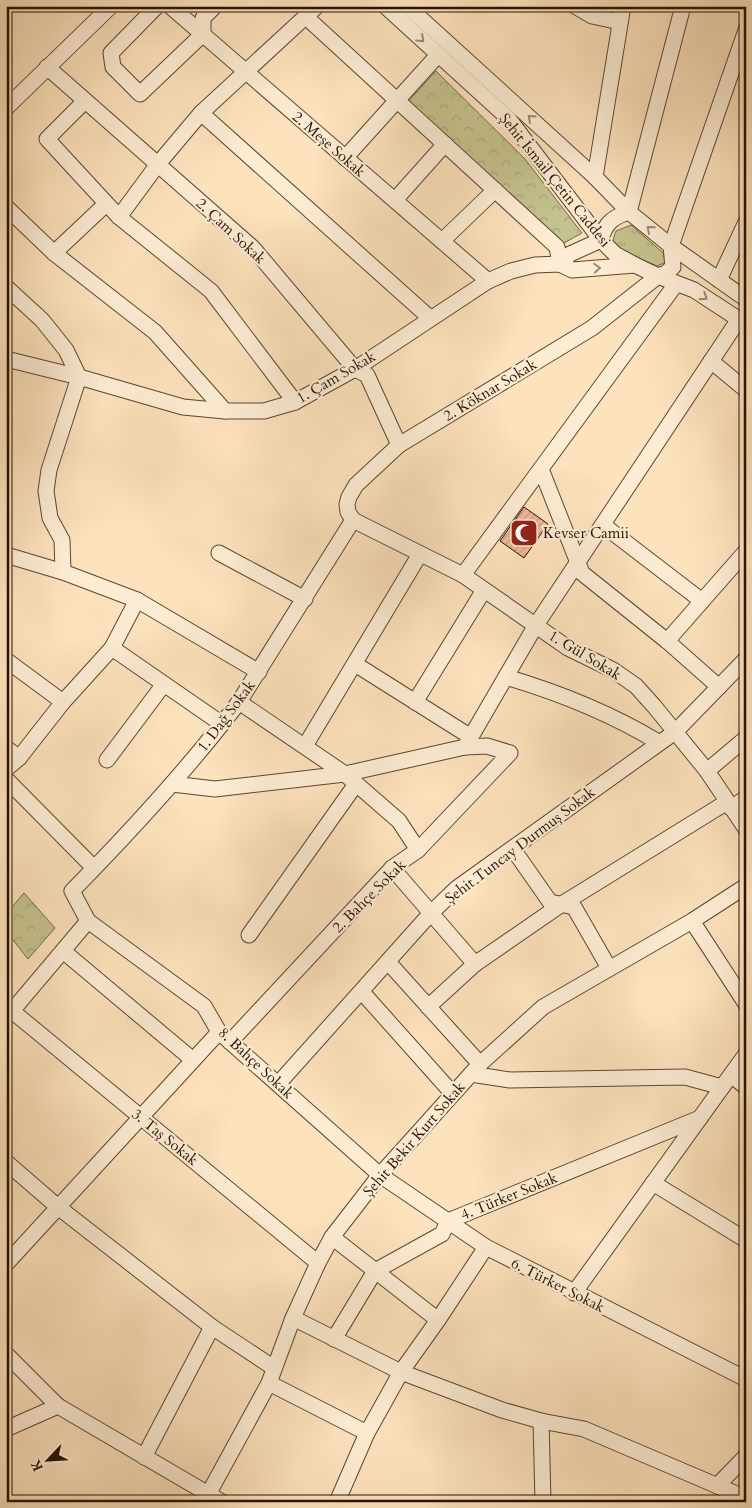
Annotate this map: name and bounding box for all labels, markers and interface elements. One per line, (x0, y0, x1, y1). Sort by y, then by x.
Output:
one-way arrow (415, 33, 424, 42)
street label: 2. Meşe Sokak (288, 107, 370, 181)
street label: Şehit İsmail Çetin Caddesi (495, 109, 615, 251)
one-way arrow (527, 115, 536, 124)
street label: 2. Çam Sokak (192, 194, 270, 268)
one-way arrow (646, 225, 655, 234)
one-way arrow (593, 263, 601, 274)
one-way arrow (699, 291, 708, 300)
street label: 1. Çam Sokak (293, 346, 379, 408)
street label: 2. Köknar Sokak (440, 354, 540, 426)
mosque icon: Kevser Camii (509, 518, 539, 548)
place label: Kevser Camii (543, 523, 629, 543)
street label: 1. Gül Sokak (545, 625, 625, 685)
street label: 1. Dağ Sokak (192, 676, 260, 756)
street label: Şehit Tuncay Durmuş Sokak (441, 782, 599, 908)
street label: 2. Bahçe Sokak (328, 855, 410, 937)
street label: 8. Bahçe Sokak (214, 1023, 298, 1103)
street label: Şehit Bekir Kurt Sokak (359, 1077, 469, 1201)
street label: 3. Taş Sokak (128, 1104, 202, 1170)
street label: 4. Türker Sokak (458, 1167, 560, 1225)
street label: 6. Türker Sokak (508, 1253, 608, 1317)
north arrow (22, 1436, 72, 1486)
text: K (25, 1456, 48, 1474)

